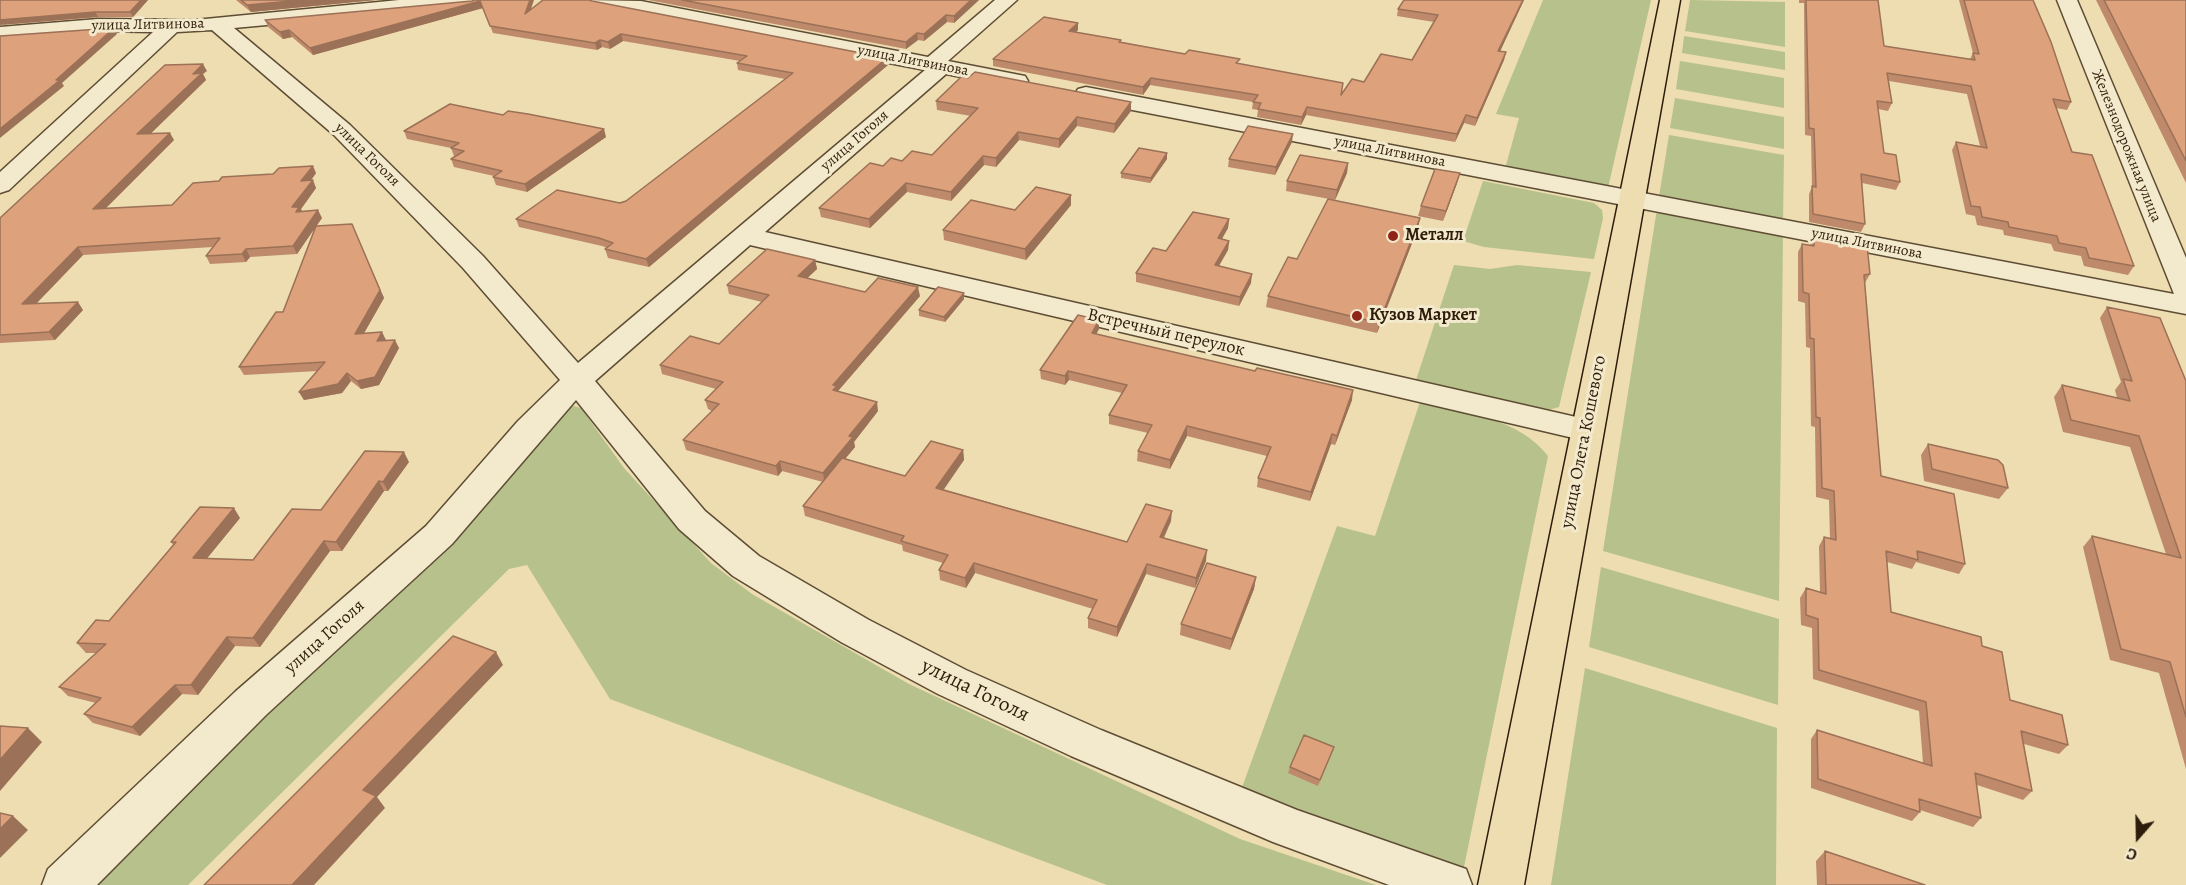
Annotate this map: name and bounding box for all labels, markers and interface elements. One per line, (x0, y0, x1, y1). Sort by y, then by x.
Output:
street label: улица Литвинова (92, 15, 204, 35)
street label: улица Литвинова (856, 41, 970, 81)
street label: Железнодорожная улица (2087, 67, 2165, 225)
street label: улица Гоголя (817, 107, 893, 175)
street label: улица Гоголя (331, 119, 403, 191)
street label: улица Литвинова (1333, 132, 1447, 172)
street label: улица Литвинова (1810, 224, 1924, 264)
place label: Металл (1405, 225, 1463, 247)
marker: Металл (1386, 229, 1400, 243)
street label: Встречный переулок (1085, 304, 1247, 362)
place label: Кузов Маркет (1369, 305, 1477, 327)
marker: Кузов Маркет (1350, 309, 1364, 323)
street label: улица Олега Кошевого (1557, 354, 1611, 530)
street label: улица Гоголя (280, 595, 370, 679)
street label: улица Гоголя (917, 654, 1033, 728)
north arrow (2108, 807, 2168, 867)
text: С (2123, 842, 2140, 866)

